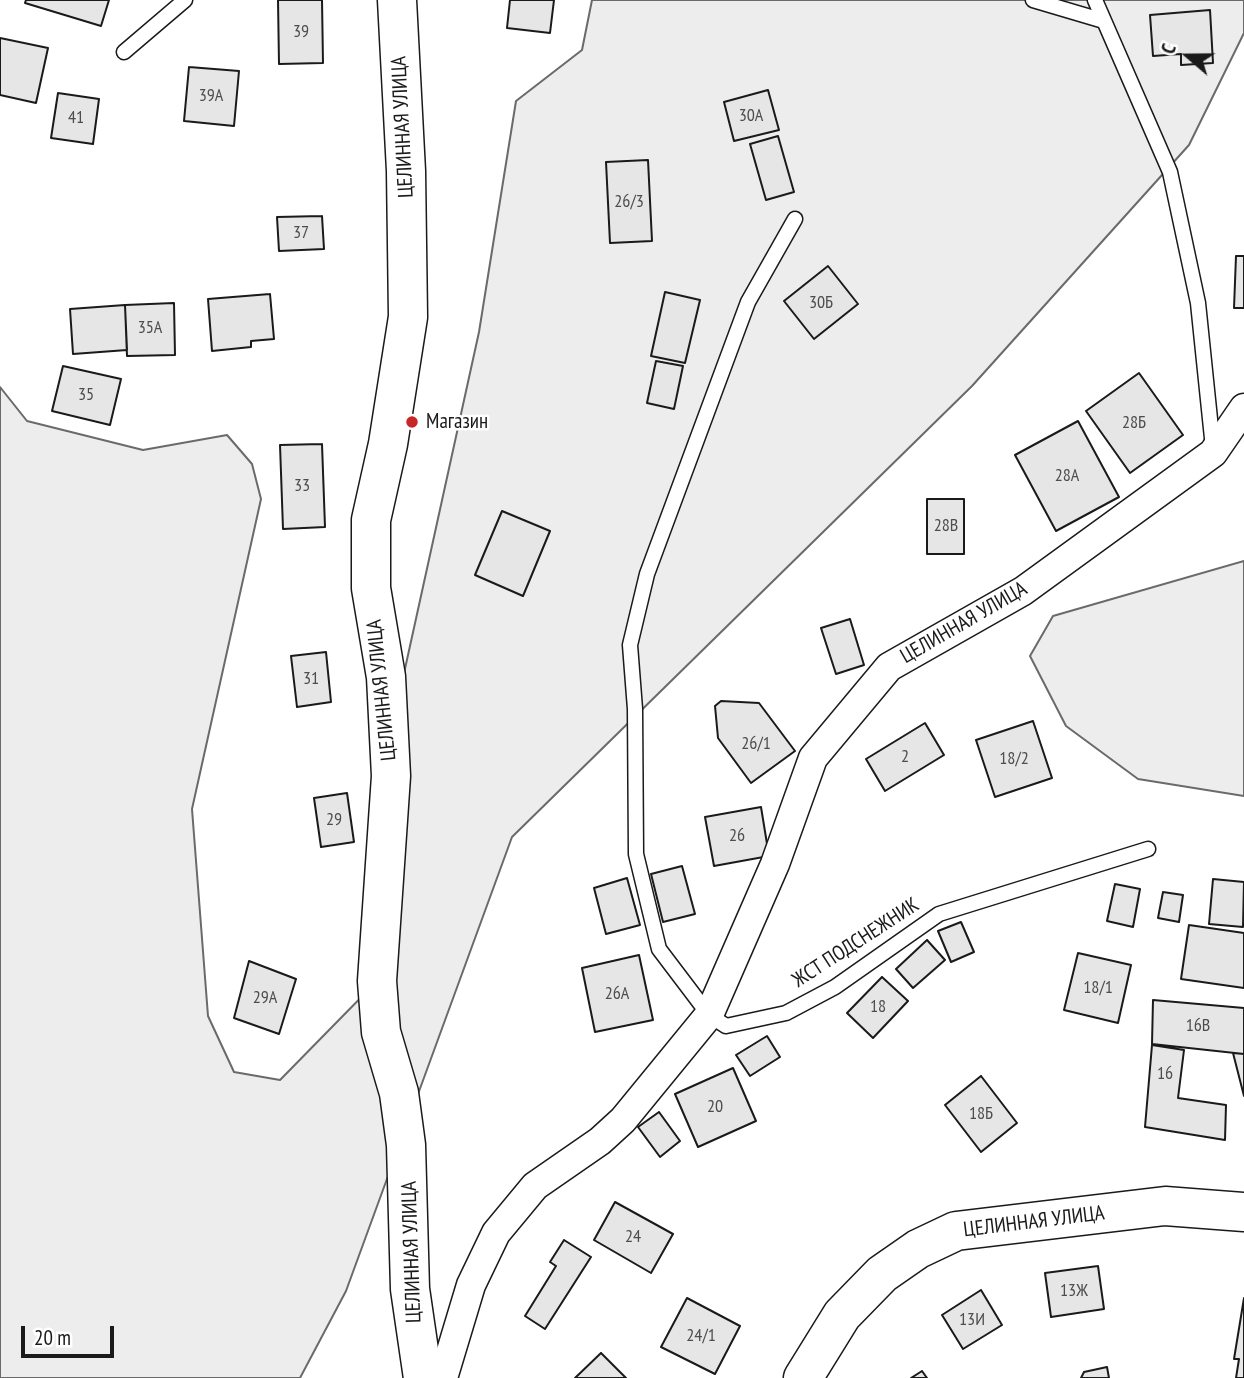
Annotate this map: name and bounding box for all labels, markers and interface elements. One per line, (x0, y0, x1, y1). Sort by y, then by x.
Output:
house number: 39 (293, 21, 309, 43)
north arrow (1153, 21, 1223, 91)
text: С (1156, 41, 1181, 57)
street label: ЦЕЛИННАЯ УЛИЦА (387, 56, 419, 198)
house number: 39А (199, 85, 223, 107)
house number: 30А (739, 105, 763, 127)
house number: 41 (68, 107, 84, 129)
house number: 26/3 (614, 191, 644, 213)
house number: 37 (293, 222, 309, 244)
house number: 30Б (809, 292, 833, 314)
house number: 35А (138, 317, 162, 339)
house number: 35 (78, 384, 94, 406)
place label: Магазин (426, 409, 488, 435)
house number: 28Б (1122, 412, 1146, 434)
marker: Магазин (404, 414, 420, 430)
house number: 28А (1055, 465, 1079, 487)
house number: 33 (294, 475, 310, 497)
house number: 28В (934, 515, 958, 537)
street label: ЦЕЛИННАЯ УЛИЦА (896, 577, 1032, 669)
street label: ЦЕЛИННАЯ УЛИЦА (362, 618, 402, 762)
house number: 31 (303, 668, 319, 690)
house number: 26/1 (741, 733, 771, 755)
house number: 2 (901, 746, 909, 768)
house number: 18/2 (999, 748, 1029, 770)
house number: 29 (326, 809, 342, 831)
house number: 26 (729, 825, 745, 847)
street label: ЖСТ ПОДСНЕЖНИК (788, 893, 924, 993)
house number: 18/1 (1083, 977, 1113, 999)
house number: 26А (605, 983, 629, 1005)
house number: 29А (253, 987, 277, 1009)
house number: 18 (870, 996, 886, 1018)
house number: 16В (1186, 1015, 1210, 1037)
house number: 16 (1157, 1063, 1173, 1085)
house number: 20 (707, 1096, 723, 1118)
house number: 18Б (969, 1103, 993, 1125)
street label: ЦЕЛИННАЯ УЛИЦА (397, 1181, 427, 1323)
street label: ЦЕЛИННАЯ УЛИЦА (962, 1201, 1106, 1243)
house number: 24 (625, 1226, 641, 1248)
house number: 13Ж (1060, 1280, 1088, 1302)
house number: 13И (959, 1309, 985, 1331)
scale bar (24, 1312, 117, 1356)
text: 20 m (34, 1324, 71, 1351)
house number: 24/1 (686, 1325, 716, 1347)

